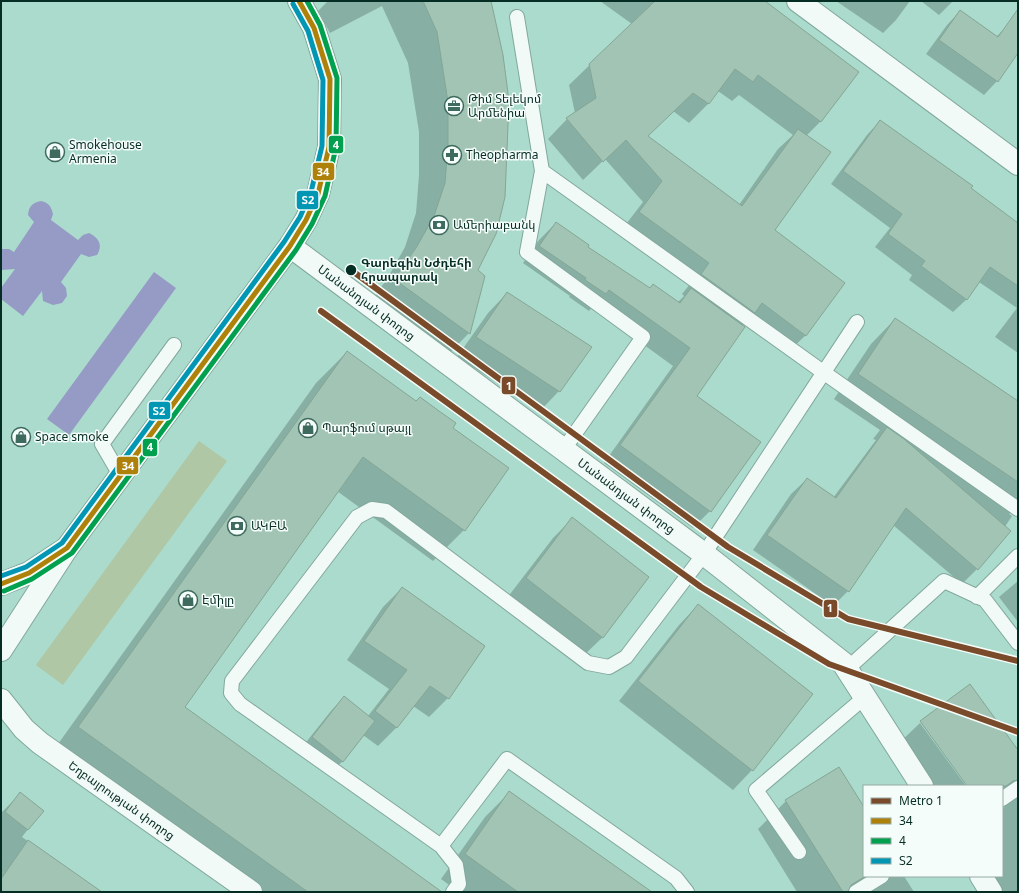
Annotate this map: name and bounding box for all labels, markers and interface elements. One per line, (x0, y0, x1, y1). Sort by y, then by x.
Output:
place label: Թիմ Տելեկոմ Արմենիա (468, 90, 541, 121)
office icon: Թիմ Տելեկոմ Արմենիա (443, 95, 465, 117)
line badge: 4 (328, 135, 344, 154)
place label: Smokehouse Armenia (69, 136, 142, 167)
text: 4 (333, 137, 340, 152)
shop icon: Smokehouse Armenia (44, 141, 66, 163)
pharmacy icon: Theopharma (441, 144, 463, 166)
place label: Theopharma (466, 146, 539, 163)
line badge: 34 (312, 162, 335, 181)
text: 34 (317, 164, 330, 179)
line badge: Տ2 (296, 190, 319, 210)
text: Տ2 (302, 192, 314, 207)
bank icon: Ամերիաբանկ (428, 214, 450, 236)
place label: Ամերիաբանկ (453, 216, 536, 233)
place label: Գարեգին Նժդեհի հրապարակ (361, 254, 472, 285)
street label: Մանանդյան փողոց (314, 260, 419, 344)
marker: Գարեգին Նժդեհի հրապարակ (344, 263, 358, 277)
line badge: 1 (501, 376, 516, 395)
text: 1 (506, 378, 512, 393)
line badge: Տ2 (148, 401, 171, 420)
text: Տ2 (153, 403, 165, 418)
shop icon: Պարֆում սթայլ (297, 417, 319, 439)
place label: Պարֆում սթայլ (322, 419, 412, 436)
shop icon: Space smoke (10, 426, 32, 448)
place label: Space smoke (35, 428, 109, 445)
line badge: 4 (142, 438, 158, 457)
text: 4 (147, 439, 154, 454)
street label: Մանանդյան փողոց (574, 454, 679, 538)
line badge: 34 (116, 456, 139, 475)
text: 34 (122, 458, 135, 473)
bank icon: ԱԿԲԱ (226, 515, 248, 537)
place label: ԱԿԲԱ (251, 517, 287, 534)
shop icon: Էմիլը (177, 589, 199, 611)
place label: Էմիլը (202, 591, 234, 608)
line badge: 1 (823, 599, 838, 618)
text: 1 (827, 600, 833, 615)
street label: Եղբայրության փողոց (65, 757, 178, 844)
legend (863, 785, 1003, 877)
text: Metro 1 (899, 792, 943, 809)
text: 34 (899, 812, 913, 829)
text: 4 (899, 832, 906, 849)
text: Տ2 (899, 852, 913, 869)

